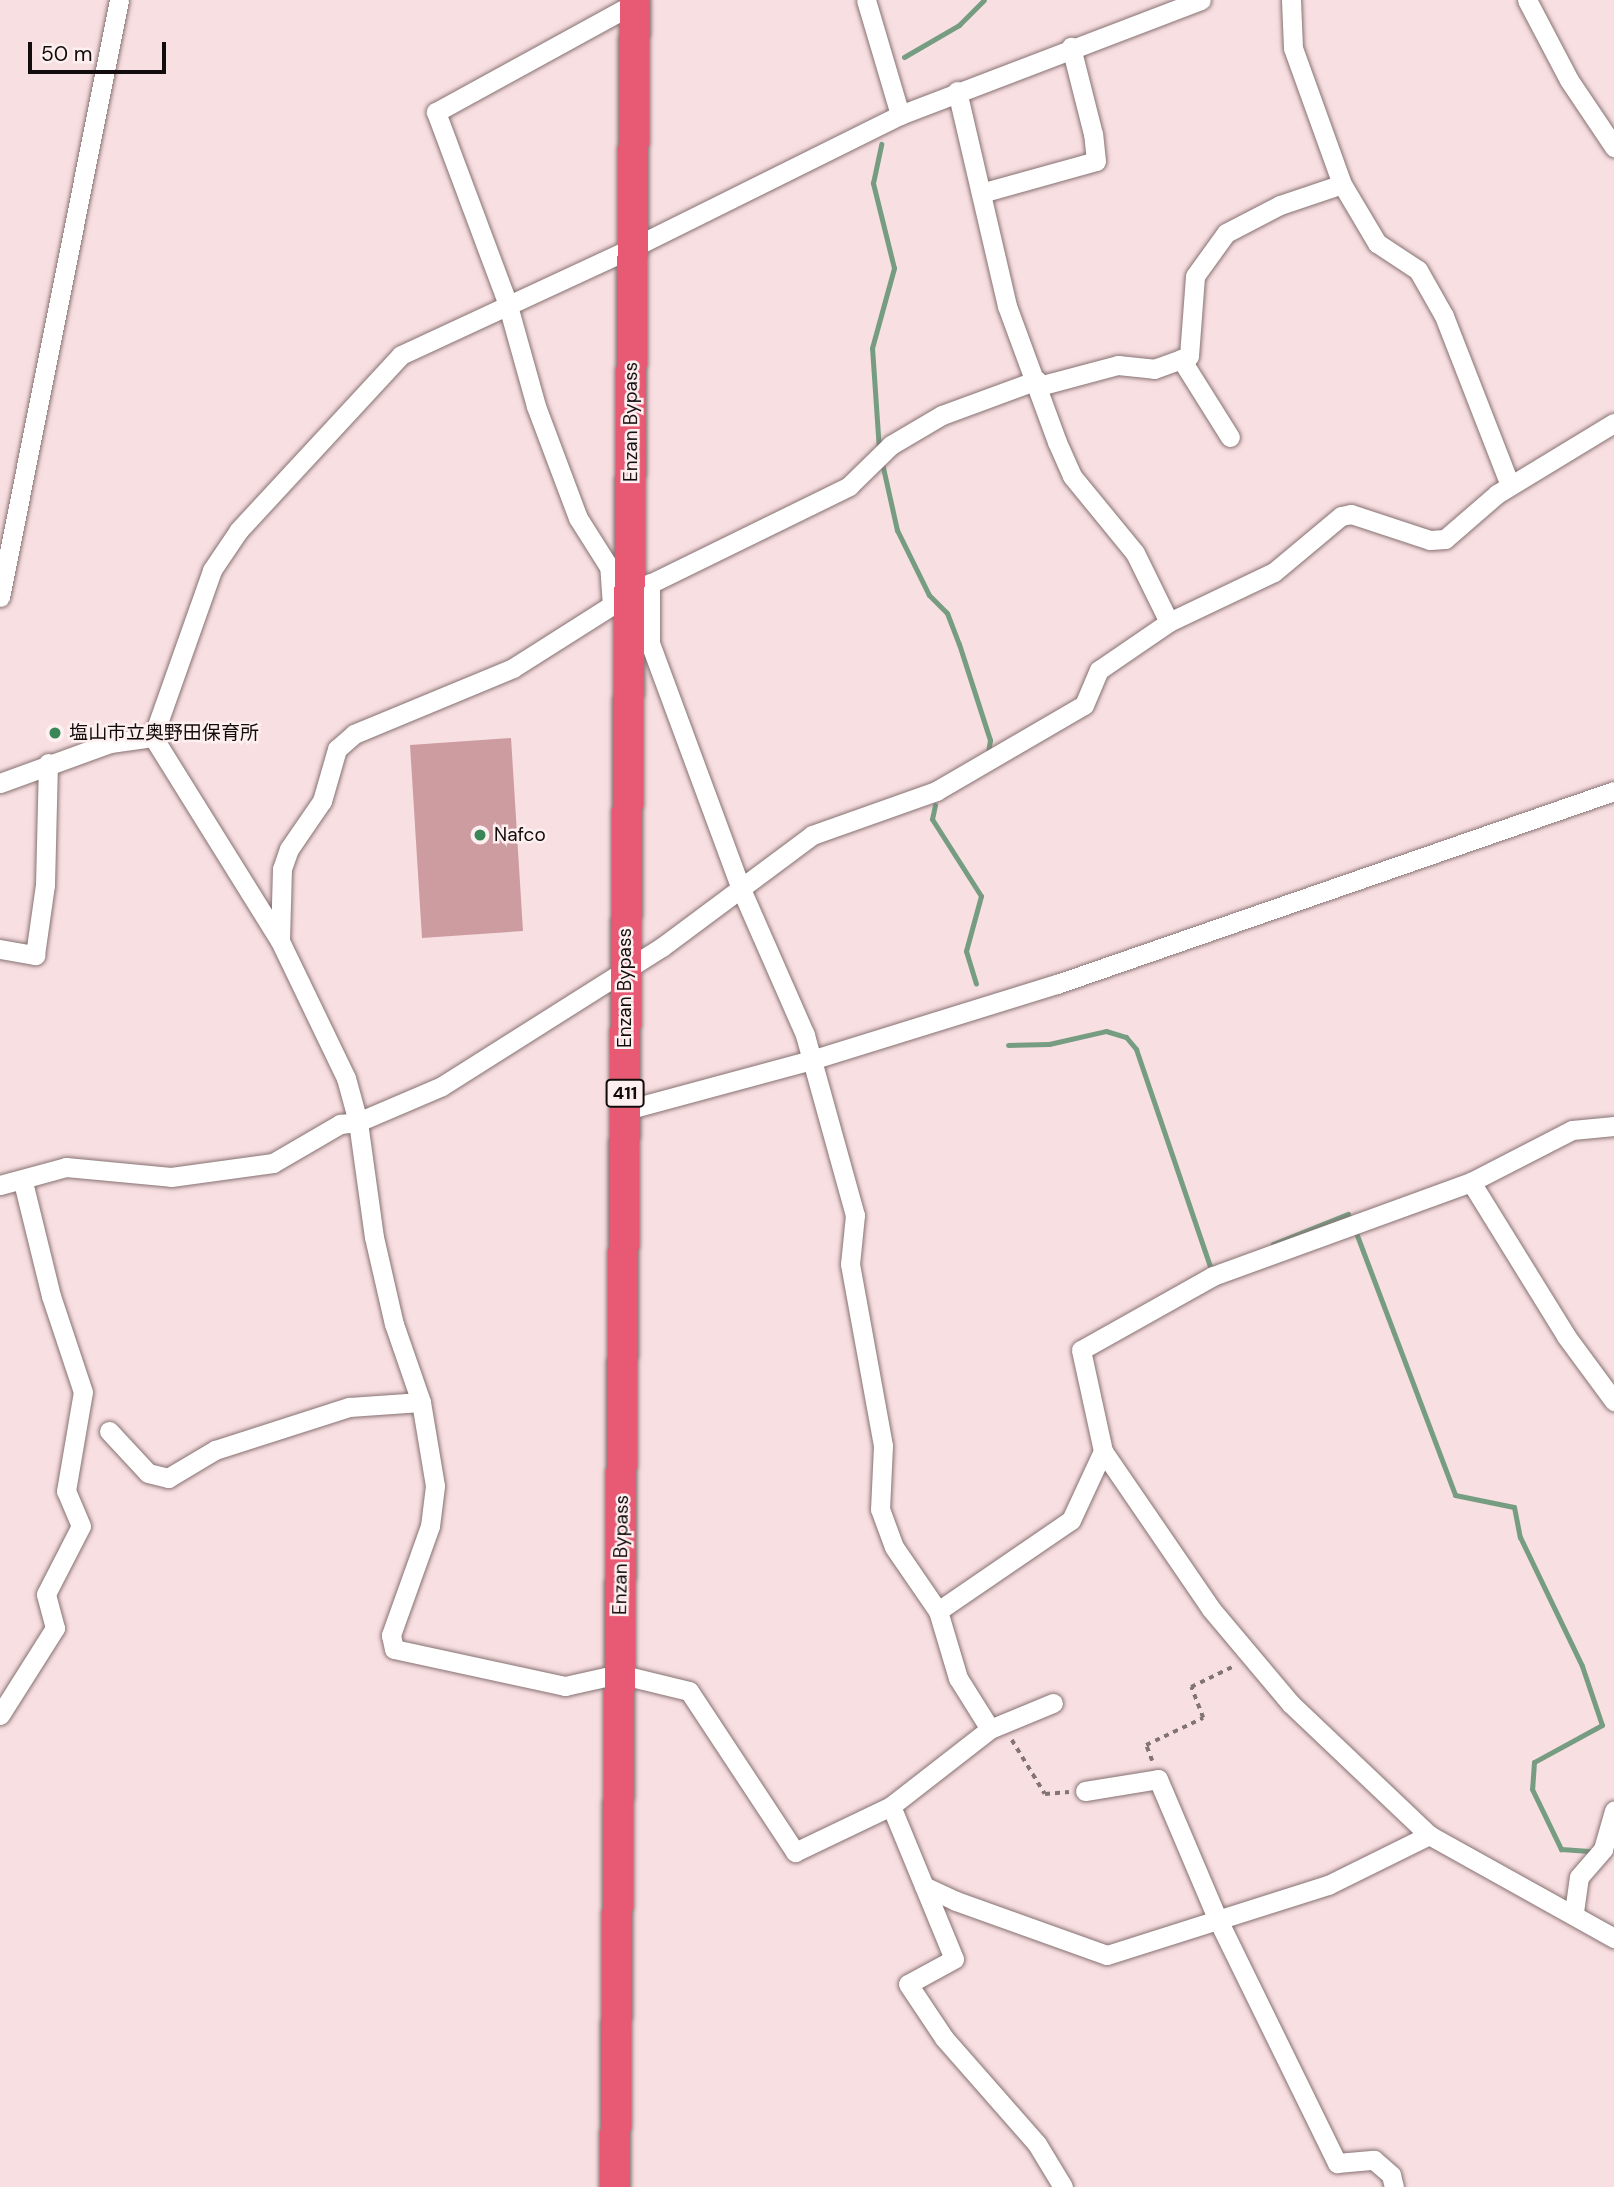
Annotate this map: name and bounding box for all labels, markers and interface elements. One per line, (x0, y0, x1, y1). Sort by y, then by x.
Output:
scale bar (32, 28, 170, 72)
text: 50 m (41, 40, 92, 68)
street label: Enzan Bypass (620, 362, 642, 482)
place label: 塩山市立奥野田保育所 (69, 722, 259, 744)
marker: 塩山市立奥野田保育所 (47, 725, 63, 741)
place label: Nafco (494, 824, 546, 846)
marker: Nafco (472, 827, 488, 843)
street label: Enzan Bypass (614, 928, 636, 1048)
road number: 411 (604, 1078, 646, 1108)
street label: Enzan Bypass (609, 1495, 633, 1615)

